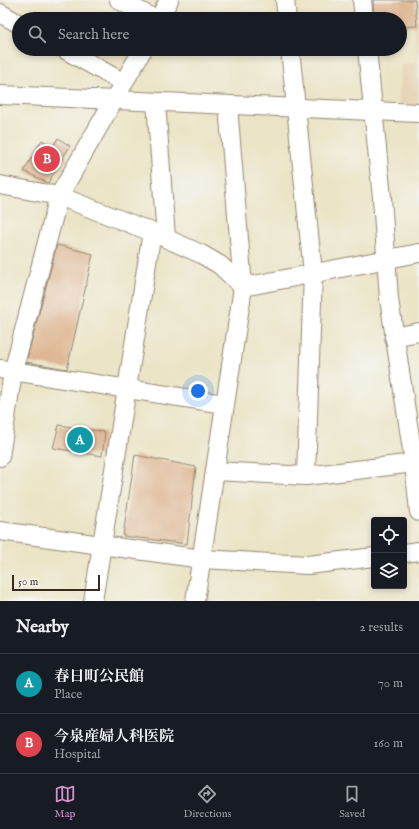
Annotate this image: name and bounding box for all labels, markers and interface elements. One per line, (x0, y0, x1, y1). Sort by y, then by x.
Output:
search box (12, 12, 407, 56)
icon: search (26, 23, 48, 45)
text: Search here (58, 25, 129, 44)
pin: B (34, 144, 60, 174)
your location (188, 381, 208, 401)
pin: A (67, 425, 93, 455)
map controls (371, 517, 407, 589)
button: locate (371, 517, 407, 553)
button: layers (371, 553, 407, 589)
scale bar (12, 573, 100, 592)
text: 50 m (18, 575, 38, 589)
text: Nearby (16, 617, 69, 638)
text: 2 results (359, 619, 403, 636)
text: 春日町公民館 (54, 667, 144, 686)
text: A (25, 675, 33, 692)
text: 70 m (378, 675, 403, 692)
text: Place (54, 686, 82, 703)
text: 今泉産婦人科医院 (54, 727, 174, 746)
text: B (25, 735, 33, 752)
text: 160 m (373, 735, 403, 752)
text: Hospital (54, 746, 101, 763)
tab: Map (54, 783, 76, 821)
tab: Directions (184, 783, 231, 821)
tab: Saved (339, 783, 365, 821)

